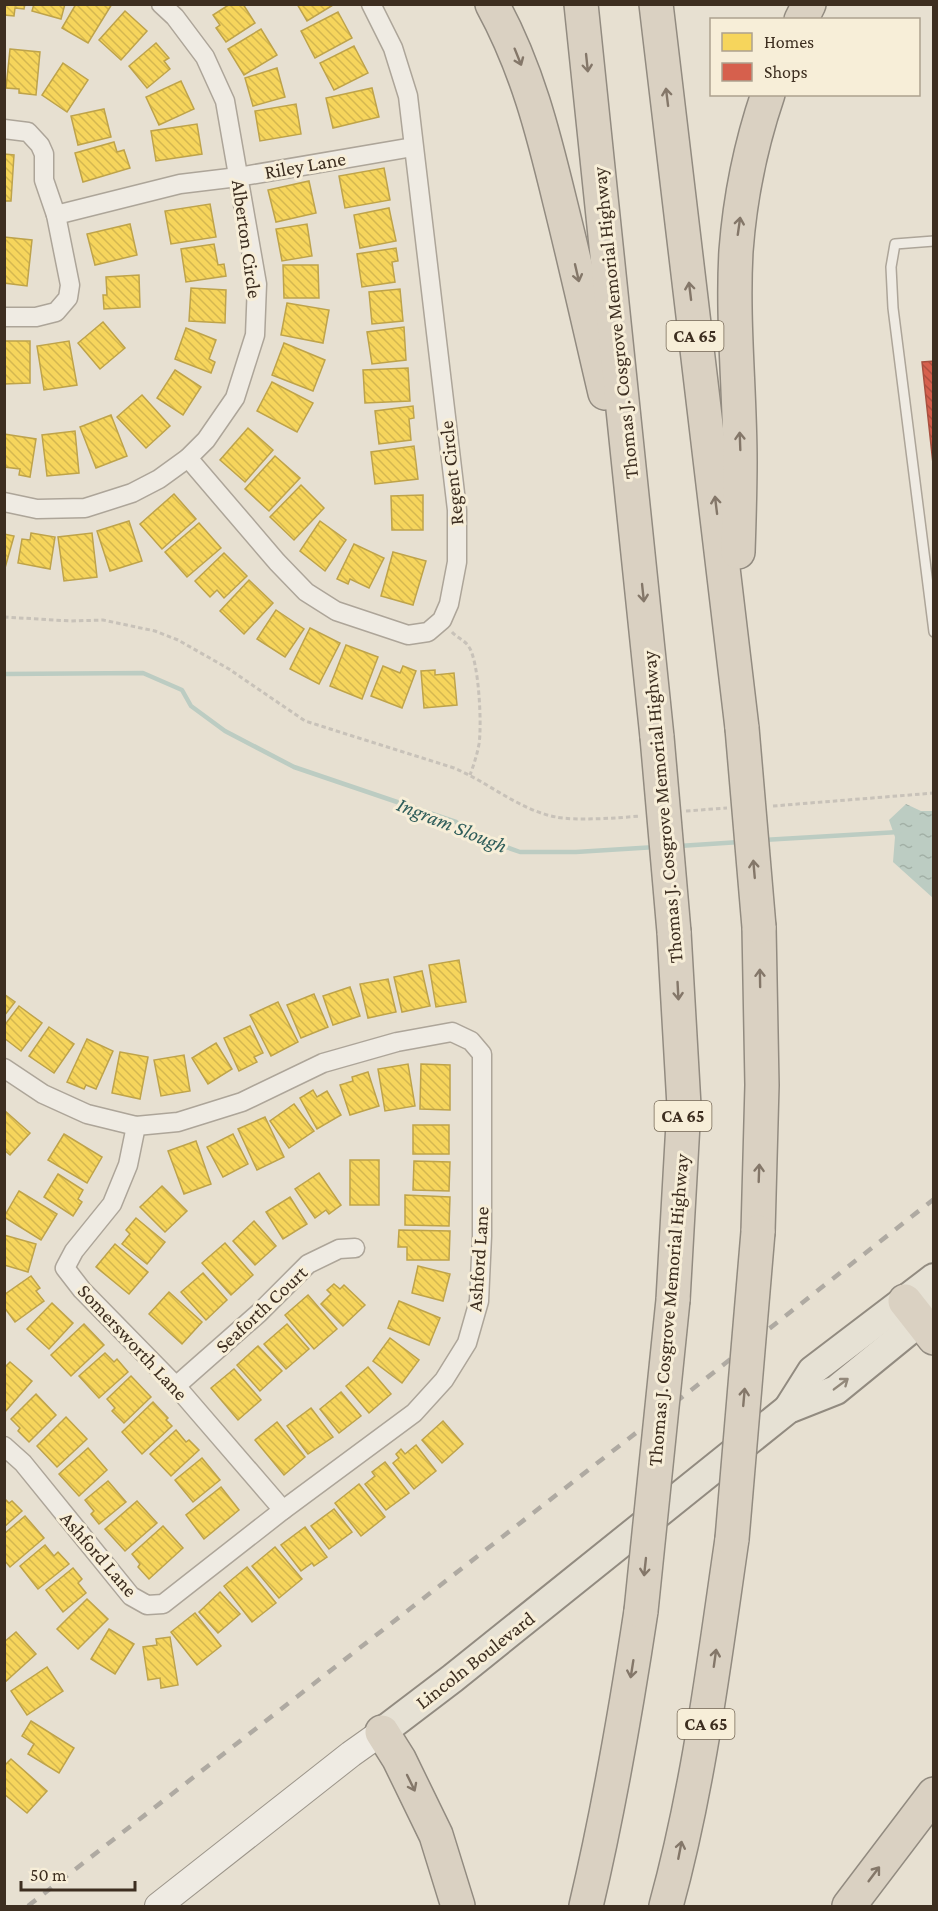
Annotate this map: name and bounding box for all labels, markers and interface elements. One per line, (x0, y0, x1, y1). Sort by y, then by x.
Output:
legend (710, 18, 920, 96)
text: Homes (764, 32, 814, 52)
one-way arrow (513, 47, 524, 66)
one-way arrow (582, 52, 593, 72)
text: Shops (764, 62, 808, 82)
one-way arrow (661, 88, 672, 108)
street label: Riley Lane (263, 147, 348, 184)
street label: Thomas J. Cosgrove Memorial Highway (588, 165, 643, 480)
street label: Alberton Circle (228, 178, 266, 300)
one-way arrow (734, 216, 745, 236)
one-way arrow (572, 263, 583, 282)
one-way arrow (684, 282, 695, 301)
road number: CA 65 (666, 321, 724, 351)
street label: Regent Circle (435, 419, 468, 526)
one-way arrow (734, 432, 745, 452)
one-way arrow (710, 496, 721, 516)
one-way arrow (638, 582, 649, 602)
street label: Thomas J. Cosgrove Memorial Highway (637, 649, 688, 964)
water label: Ingram Slough (394, 792, 510, 858)
one-way arrow (748, 860, 759, 880)
one-way arrow (754, 969, 766, 989)
one-way arrow (672, 980, 683, 1000)
road number: CA 65 (654, 1101, 712, 1131)
street label: Thomas J. Cosgrove Memorial Highway (643, 1152, 694, 1467)
one-way arrow (754, 1164, 765, 1184)
street label: Ashford Lane (463, 1205, 493, 1312)
street label: Seaforth Court (211, 1261, 312, 1357)
street label: Somersworth Lane (74, 1280, 192, 1405)
one-way arrow (833, 1378, 849, 1391)
one-way arrow (739, 1388, 750, 1408)
street label: Ashford Lane (56, 1507, 142, 1601)
one-way arrow (639, 1556, 650, 1576)
street label: Lincoln Boulevard (411, 1606, 539, 1713)
one-way arrow (710, 1649, 721, 1668)
one-way arrow (626, 1658, 637, 1678)
road number: CA 65 (678, 1709, 734, 1739)
one-way arrow (405, 1774, 417, 1792)
one-way arrow (675, 1840, 687, 1859)
scale bar (21, 1854, 135, 1892)
text: 50 m (30, 1865, 67, 1885)
one-way arrow (867, 1866, 880, 1882)

